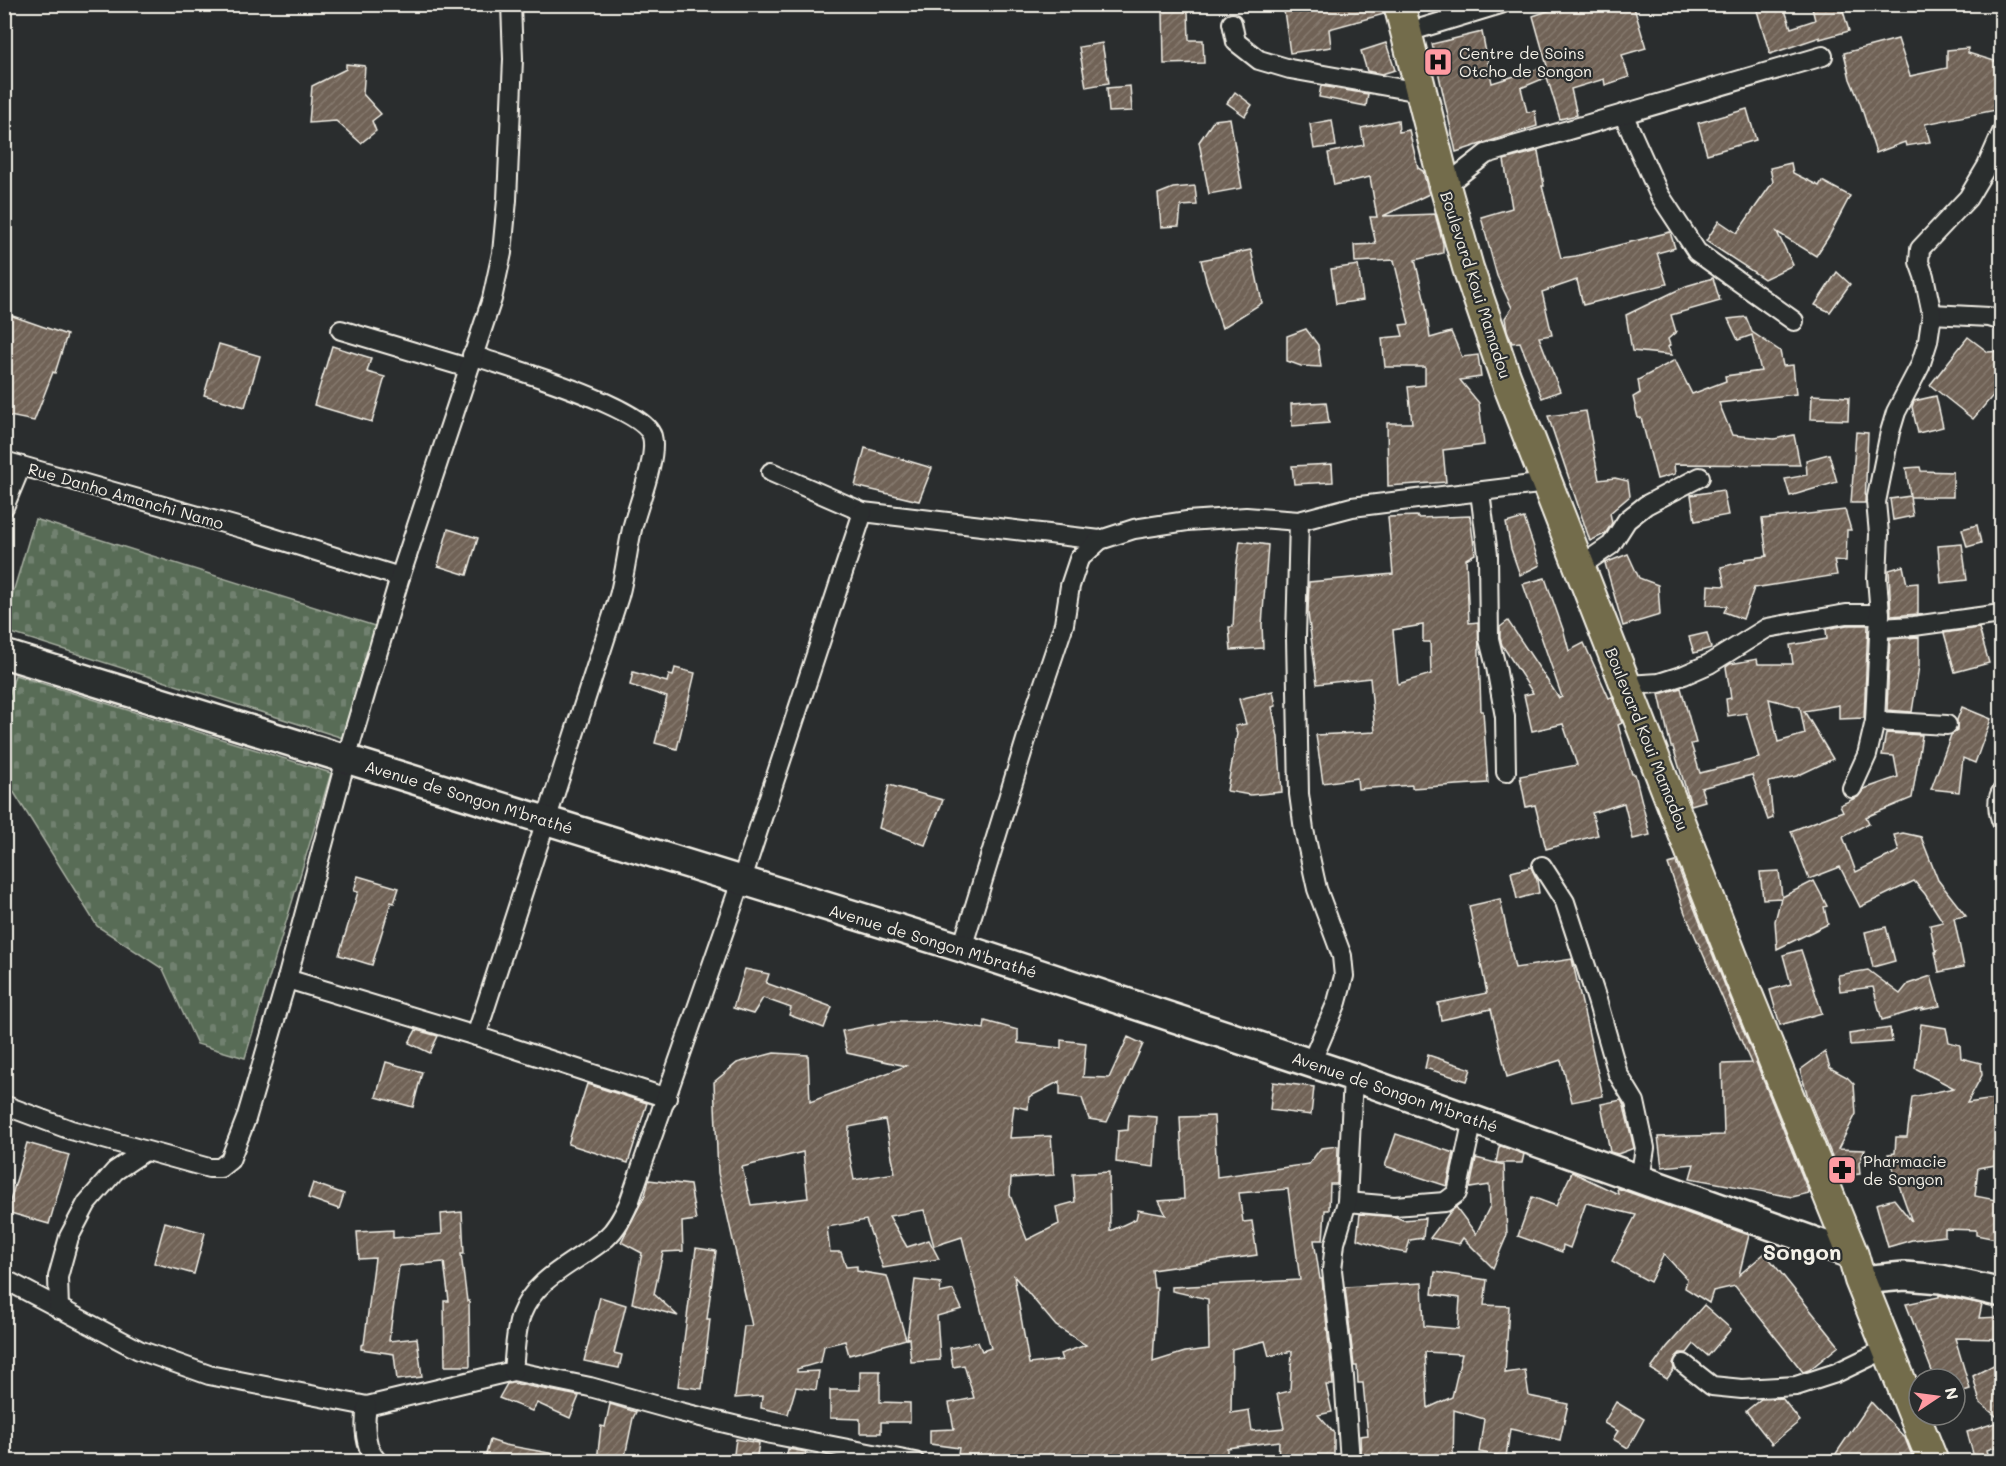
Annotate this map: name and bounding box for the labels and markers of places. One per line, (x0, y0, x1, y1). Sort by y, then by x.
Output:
place label: Centre de Soins Otcho de Songon (1459, 42, 1592, 81)
hospital icon: Centre de Soins Otcho de Songon (1422, 46, 1454, 78)
place label: Pharmacie de Songon (1863, 1150, 1947, 1189)
pharmacy icon: Pharmacie de Songon (1826, 1154, 1858, 1186)

